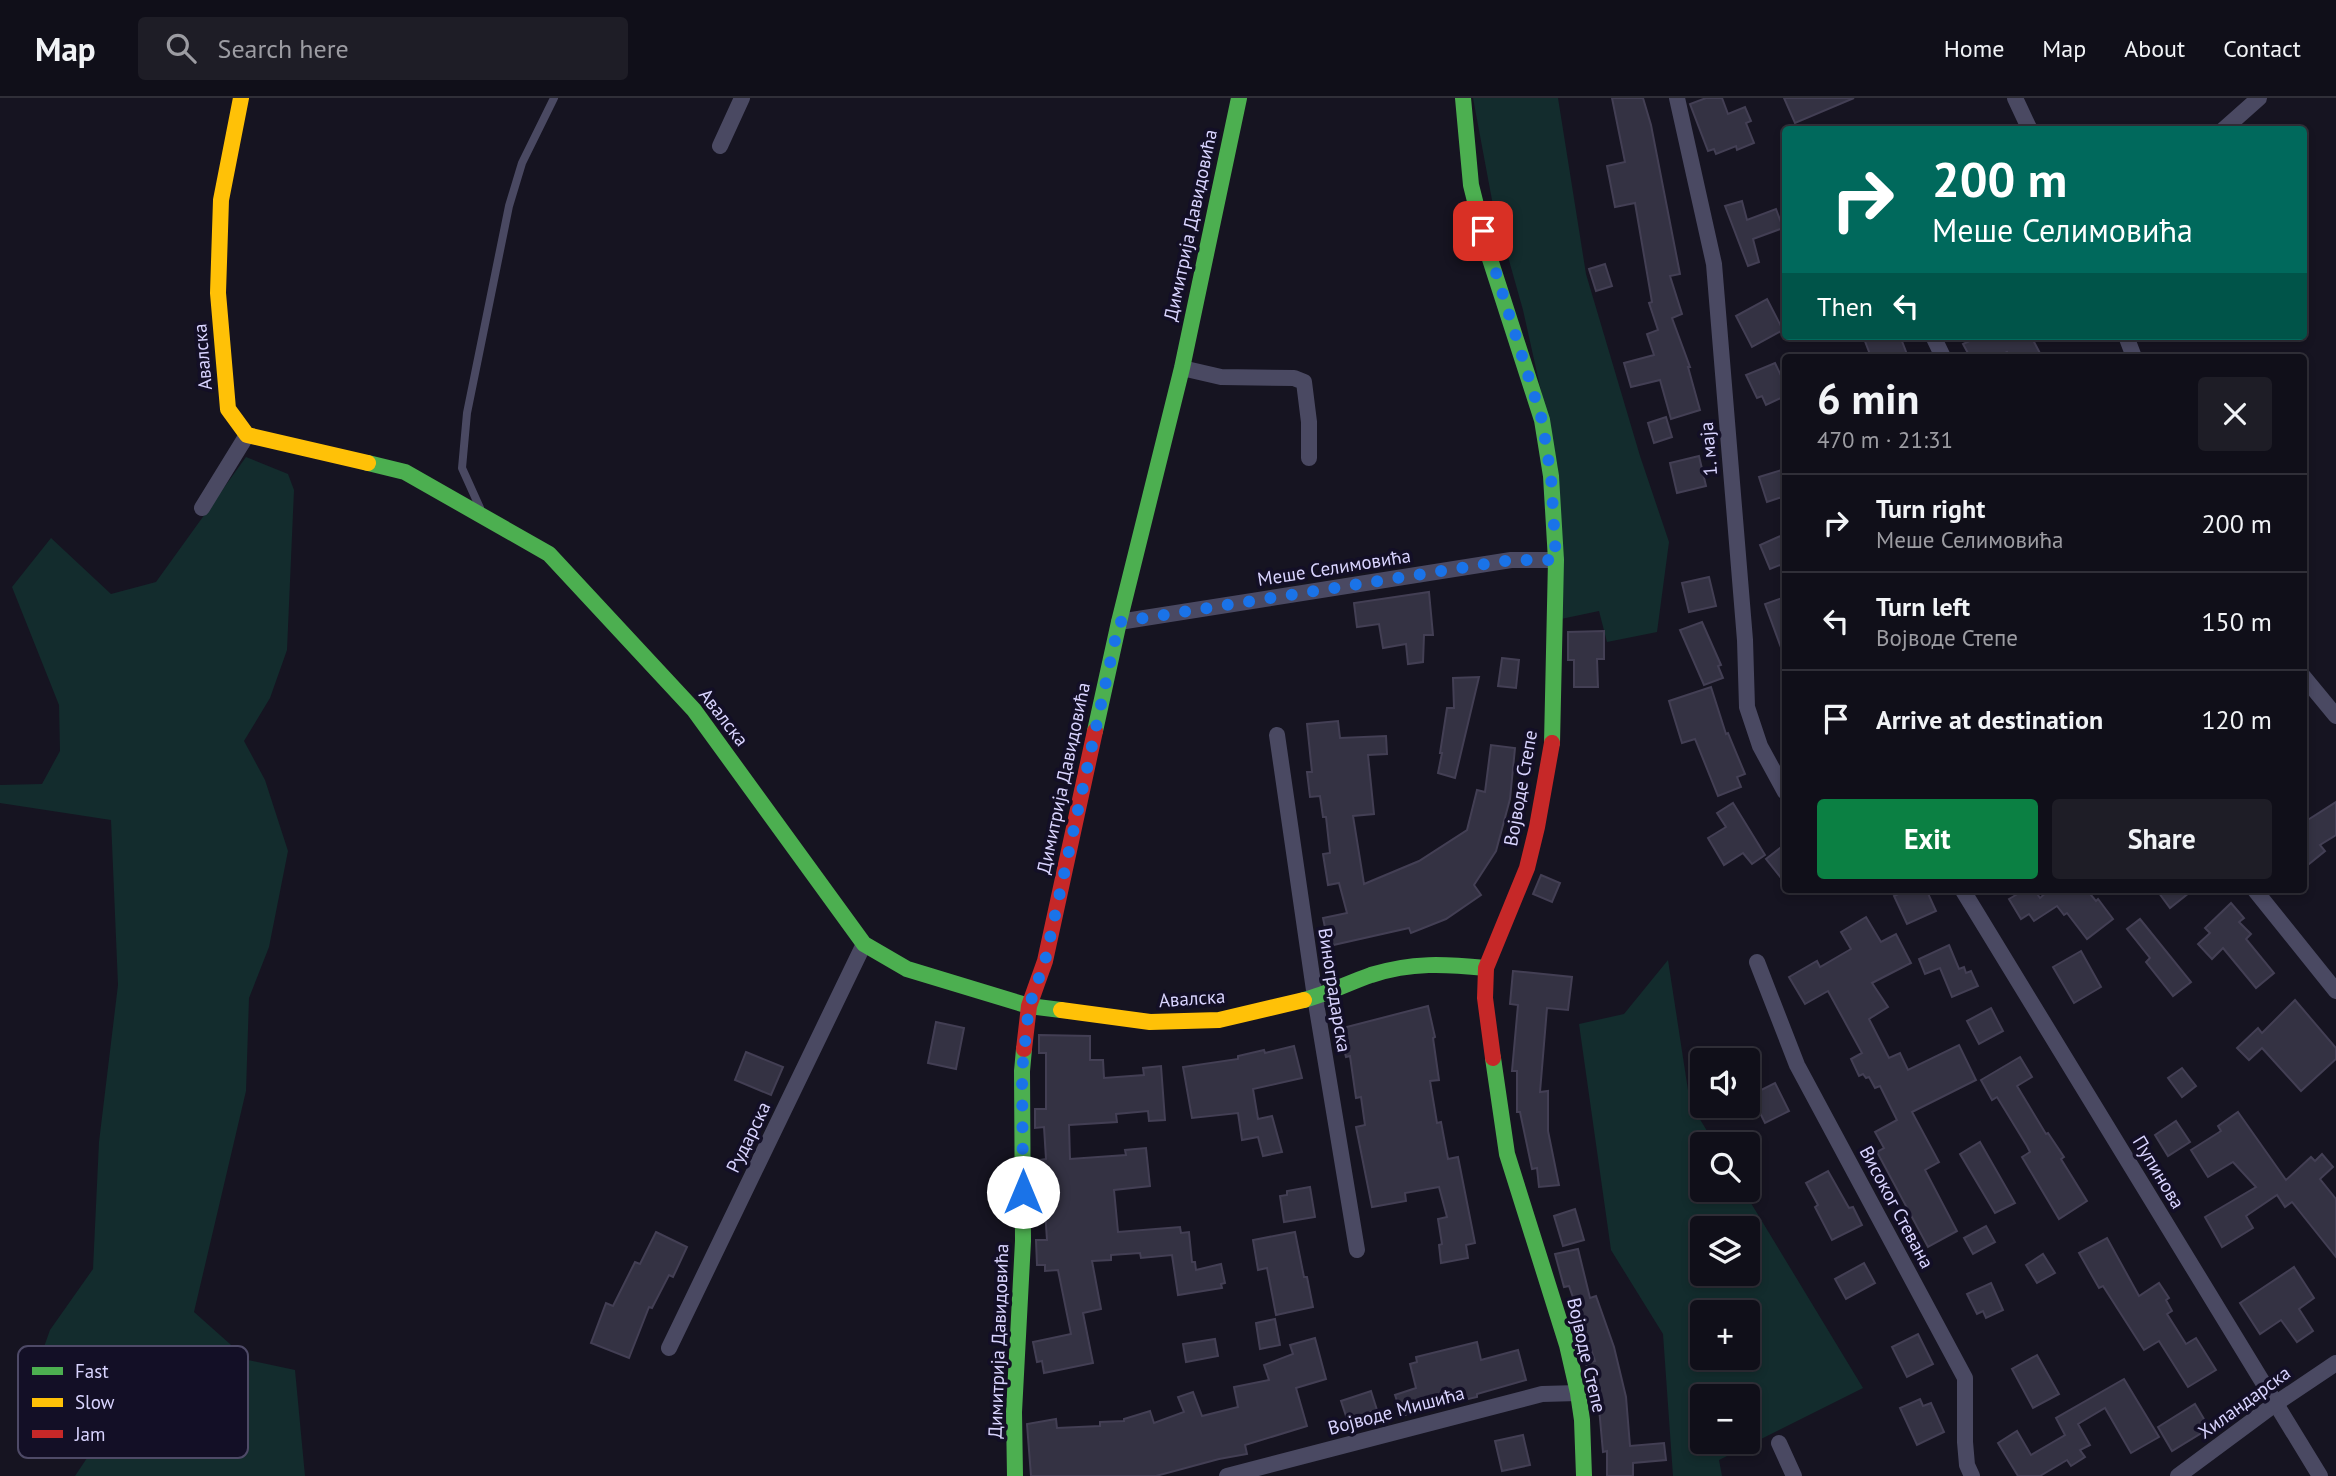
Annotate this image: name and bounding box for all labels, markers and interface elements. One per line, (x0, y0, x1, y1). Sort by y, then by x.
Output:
search box (138, 17, 628, 80)
text: Map (35, 27, 96, 70)
icon: search (162, 29, 200, 67)
text: Search here (218, 32, 349, 65)
text: Home (1944, 33, 2004, 64)
text: Map (2042, 33, 2086, 64)
text: About (2124, 33, 2185, 64)
text: Contact (2223, 33, 2301, 64)
street label: Димитрија Давидовића (1158, 127, 1222, 323)
text: 200 m (1932, 147, 2067, 211)
icon: right (1817, 154, 1908, 245)
pin (1453, 201, 1513, 261)
text: Меше Селимовића (1932, 209, 2193, 251)
icon: arrive (1464, 212, 1502, 250)
icon: left (1887, 287, 1925, 325)
text: Then (1817, 290, 1873, 323)
street label: Авалска (187, 323, 217, 391)
text: 6 min (1817, 371, 1919, 426)
button: close (2198, 377, 2272, 451)
street label: 1. маја (1694, 421, 1722, 477)
text: 470 m · 21:31 (1817, 425, 1953, 454)
text: Turn right (1876, 492, 1985, 525)
icon: right (1817, 504, 1855, 542)
text: 200 m (2201, 507, 2272, 540)
text: Меше Селимовића (1876, 525, 2063, 554)
street label: Меше Селимовића (1256, 543, 1412, 591)
text: Turn left (1876, 590, 1970, 623)
icon: left (1817, 602, 1855, 640)
text: 150 m (2201, 605, 2272, 638)
text: Војводе Степе (1876, 623, 2018, 652)
street label: Димитрија Давидовића (1031, 680, 1095, 876)
street label: Авалска (694, 683, 754, 751)
icon: arrive (1817, 700, 1855, 738)
text: Arrive at destination (1876, 703, 2103, 736)
text: 120 m (2201, 703, 2272, 736)
street label: Војводе Степе (1498, 728, 1542, 848)
button: Exit (1817, 799, 2038, 879)
button: Share (2052, 799, 2272, 879)
street label: Виноградарска (1313, 926, 1357, 1054)
street label: Авалска (1158, 984, 1226, 1012)
map controls (1690, 1048, 1760, 1454)
button: sound (1690, 1048, 1760, 1118)
street label: Рударска (720, 1097, 776, 1177)
street label: Пупинова (2128, 1131, 2190, 1213)
button: search (1690, 1132, 1760, 1202)
street label: Високог Стевана (1855, 1142, 1939, 1272)
position arrow (986, 1155, 1060, 1229)
button: layers (1690, 1216, 1760, 1286)
street label: Димитрија Давидовића (983, 1243, 1013, 1439)
street label: Војводе Степе (1562, 1295, 1612, 1415)
button: + (1690, 1300, 1760, 1370)
legend (18, 1346, 248, 1458)
text: Fast (75, 1359, 109, 1383)
street label: Хиландарска (2193, 1360, 2295, 1444)
street label: Војводе Мишића (1325, 1380, 1467, 1440)
button: − (1690, 1384, 1760, 1454)
text: Slow (75, 1390, 115, 1414)
text: Jam (74, 1422, 105, 1446)

